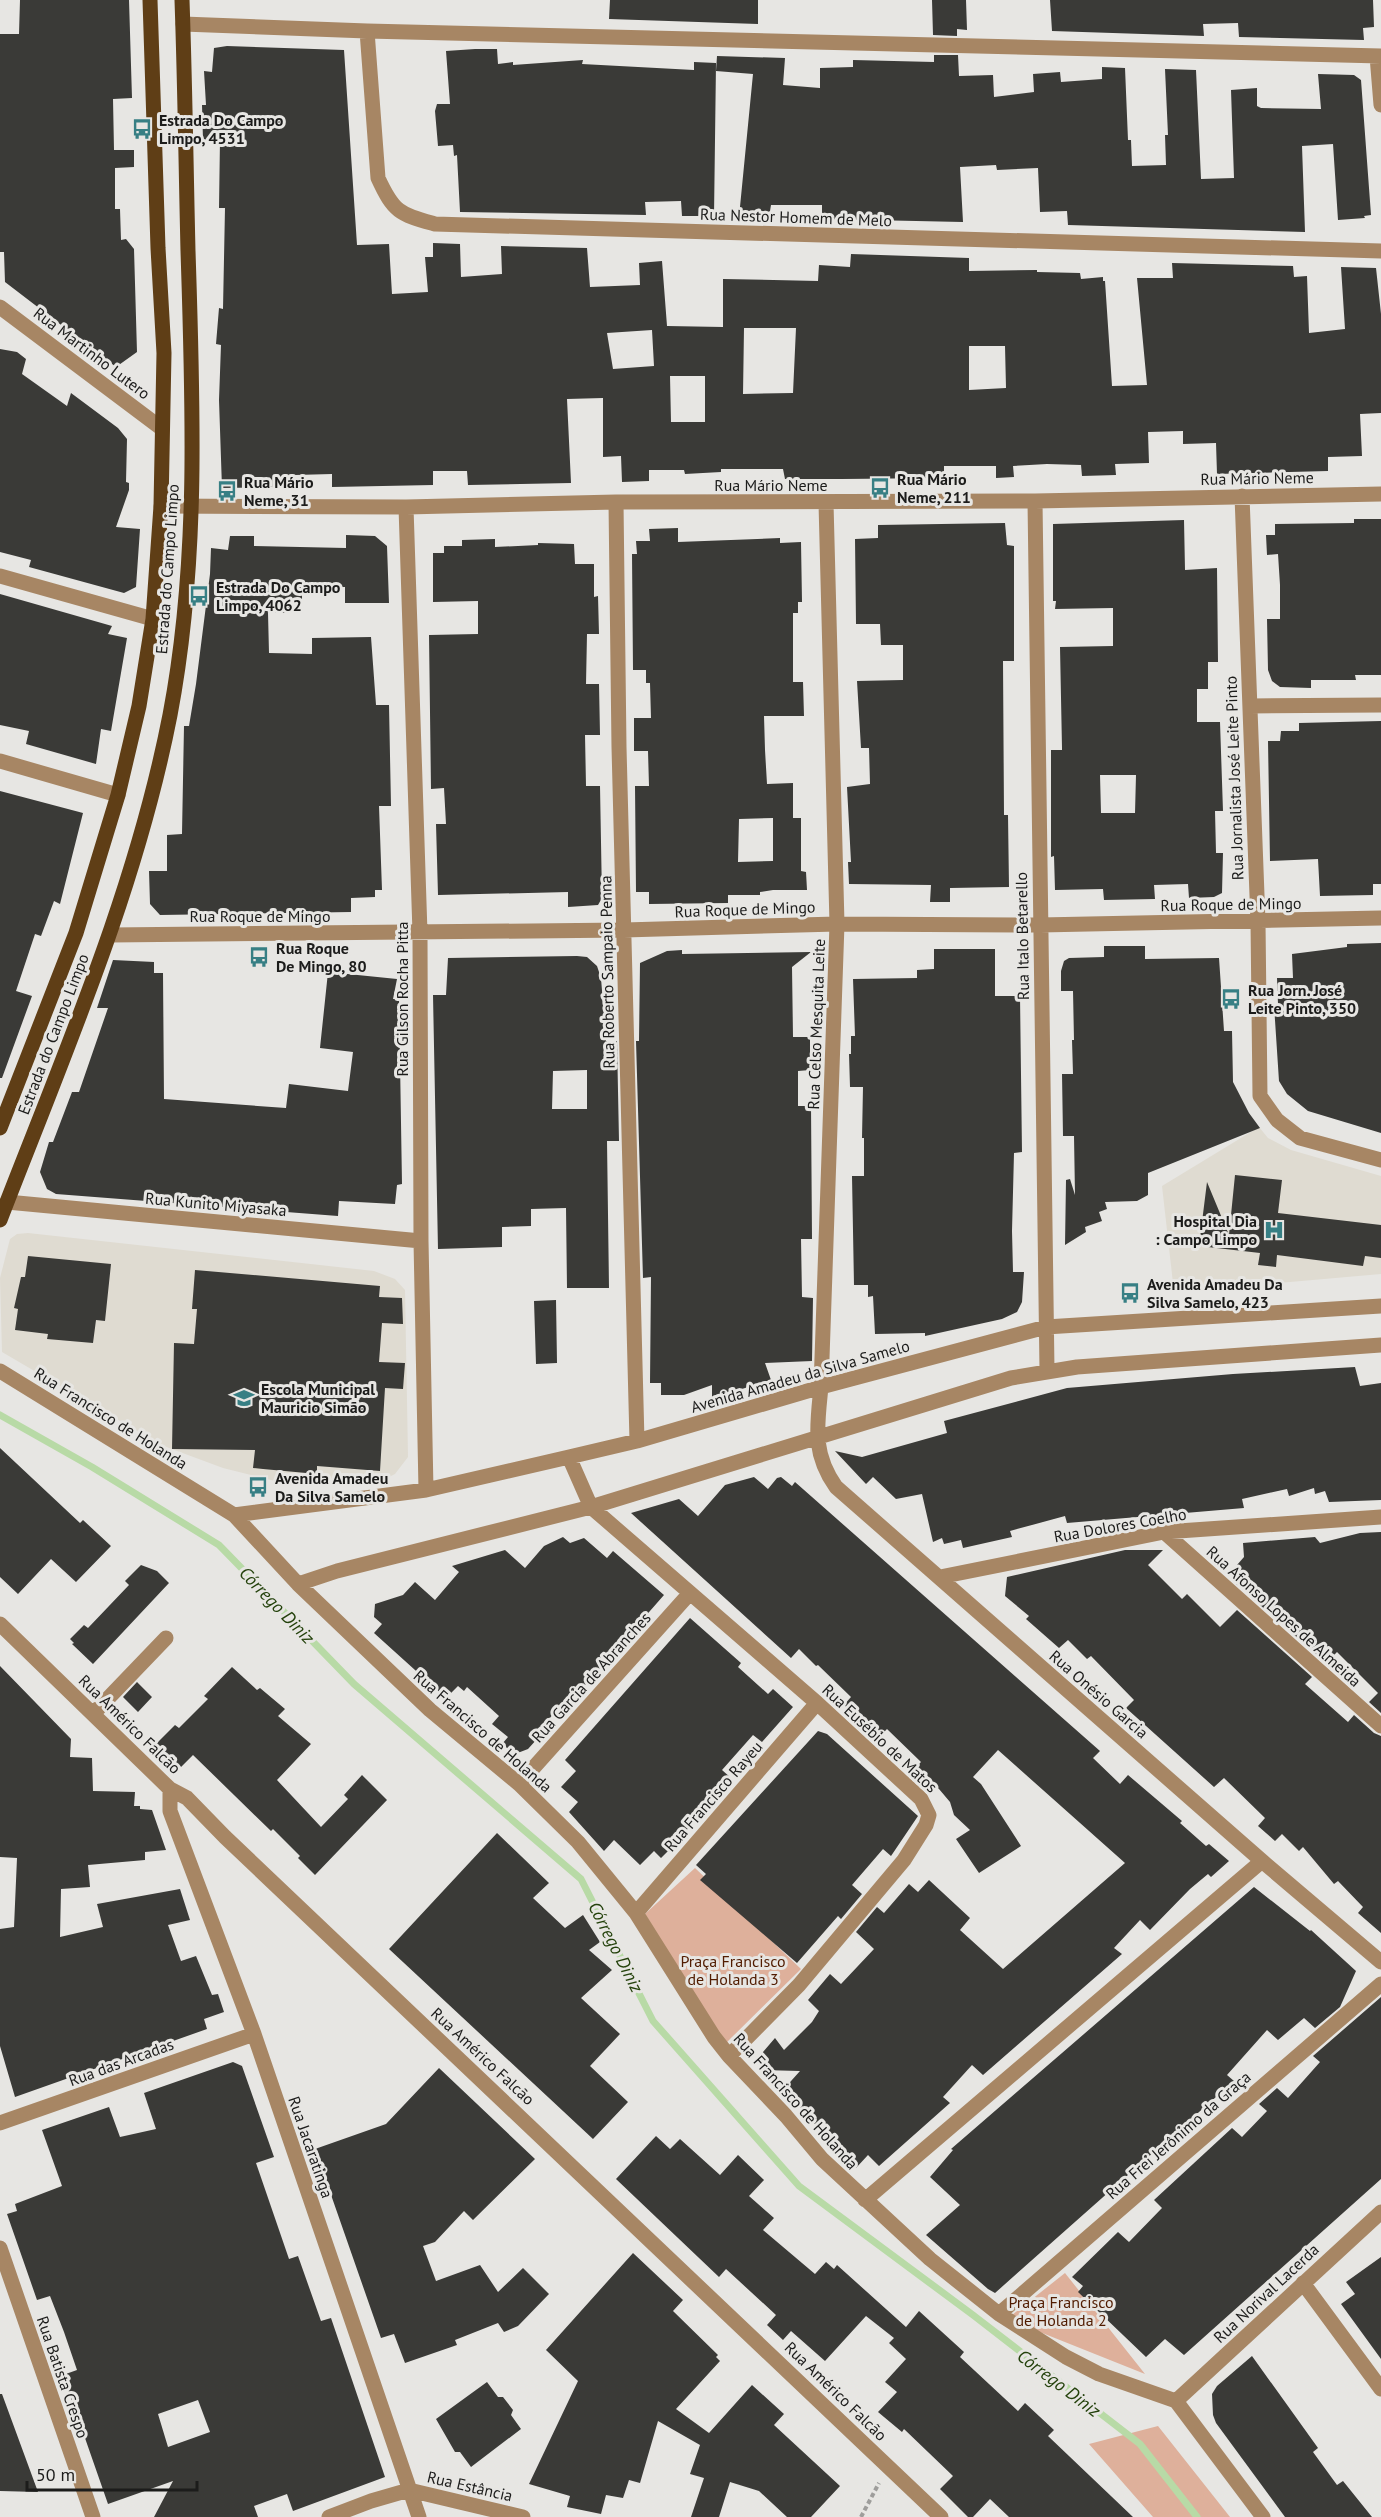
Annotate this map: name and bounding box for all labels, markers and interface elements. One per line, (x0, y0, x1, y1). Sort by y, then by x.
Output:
place label: Estrada Do Campo Limpo, 4531 (159, 110, 284, 148)
bus stop icon: Estrada Do Campo Limpo, 4531 (130, 117, 154, 141)
street label: Rua Nestor Homem de Melo (700, 204, 892, 230)
street label: Rua Martinho Lutero (30, 303, 154, 403)
street label: Rua Mário Neme (1200, 467, 1314, 489)
place label: Rua Mário Neme, 211 (897, 469, 971, 507)
place label: Rua Mário Neme, 31 (244, 472, 314, 510)
street label: Rua Mário Neme (714, 475, 828, 495)
bus stop icon: Rua Mário Neme, 211 (868, 476, 892, 500)
bus stop icon: Rua Mário Neme, 31 (215, 479, 239, 503)
street label: Estrada do Campo Limpo (151, 483, 183, 655)
place label: Estrada Do Campo Limpo, 4062 (216, 577, 341, 615)
bus stop icon: Estrada Do Campo Limpo, 4062 (187, 584, 211, 608)
street label: Rua Jornalista José Leite Pinto (1220, 675, 1248, 881)
street label: Rua Italo Betarello (1011, 872, 1033, 1000)
street label: Rua Roberto Sampaio Penna (595, 875, 619, 1069)
street label: Rua Roque de Mingo (1160, 893, 1302, 915)
street label: Rua Roque de Mingo (674, 897, 816, 921)
street label: Rua Roque de Mingo (189, 906, 331, 926)
street label: Rua Gilson Rocha Pitta (392, 922, 412, 1076)
place label: Rua Roque De Mingo, 80 (276, 938, 366, 976)
street label: Rua Celso Mesquita Leite (803, 938, 829, 1110)
bus stop icon: Rua Roque De Mingo, 80 (247, 945, 271, 969)
street label: Estrada do Campo Limpo (13, 951, 93, 1117)
place label: Rua Jorn. José Leite Pinto, 350 (1248, 980, 1356, 1018)
bus stop icon: Rua Jorn. José Leite Pinto, 350 (1219, 987, 1243, 1011)
street label: Rua Kunito Miyasaka (144, 1188, 288, 1220)
place label: Hospital Dia : Campo Limpo (1155, 1211, 1257, 1249)
hospital icon: Hospital Dia : Campo Limpo (1262, 1218, 1286, 1242)
place label: Avenida Amadeu Da Silva Samelo, 423 (1147, 1274, 1283, 1312)
bus stop icon: Avenida Amadeu Da Silva Samelo, 423 (1118, 1281, 1142, 1305)
street label: Avenida Amadeu da Silva Samelo (688, 1335, 912, 1417)
street label: Rua Francisco de Holanda (31, 1363, 191, 1473)
place label: Escola Municipal Mauricio Simão (261, 1379, 375, 1417)
school or university icon: Escola Municipal Mauricio Simão (232, 1386, 256, 1410)
place label: Avenida Amadeu Da Silva Samelo (275, 1468, 388, 1506)
bus stop icon: Avenida Amadeu Da Silva Samelo (246, 1475, 270, 1499)
street label: Rua Dolores Coelho (1052, 1503, 1188, 1547)
street label: Rua Afonso Lopes de Almeida (1203, 1541, 1365, 1691)
water label: Córrego Diniz (234, 1562, 320, 1649)
street label: Rua Garcia de Abranches (527, 1607, 655, 1746)
street label: Rua Onésio Garcia (1045, 1646, 1153, 1742)
street label: Rua Francisco de Holanda (410, 1665, 556, 1797)
street label: Rua Américo Falcão (75, 1670, 185, 1778)
street label: Rua Eusébio de Matos (818, 1679, 942, 1797)
street label: Rua Francisco Rayeu (660, 1737, 766, 1855)
water label: Córrego Diniz (583, 1898, 649, 1996)
park label: Praça Francisco de Holanda 3 (680, 1951, 786, 1989)
street label: Rua Américo Falcão (427, 2003, 539, 2109)
street label: Rua Francisco de Holanda (729, 2029, 863, 2173)
street label: Rua das Arcadas (66, 2034, 177, 2090)
street label: Rua Frei Jerônimo da Graça (1101, 2067, 1255, 2203)
street label: Rua Jacaratinga (284, 2093, 338, 2201)
street label: Rua Norival Lacerda (1209, 2239, 1323, 2347)
park label: Praça Francisco de Holanda 2 (1008, 2292, 1114, 2330)
street label: Rua Batista Crespo (33, 2313, 93, 2441)
street label: Rua Américo Falcão (781, 2337, 891, 2445)
water label: Córrego Diniz (1013, 2344, 1106, 2422)
scale bar (27, 2454, 196, 2492)
text: 50 m (36, 2463, 75, 2486)
street label: Rua Estância (425, 2466, 515, 2506)

